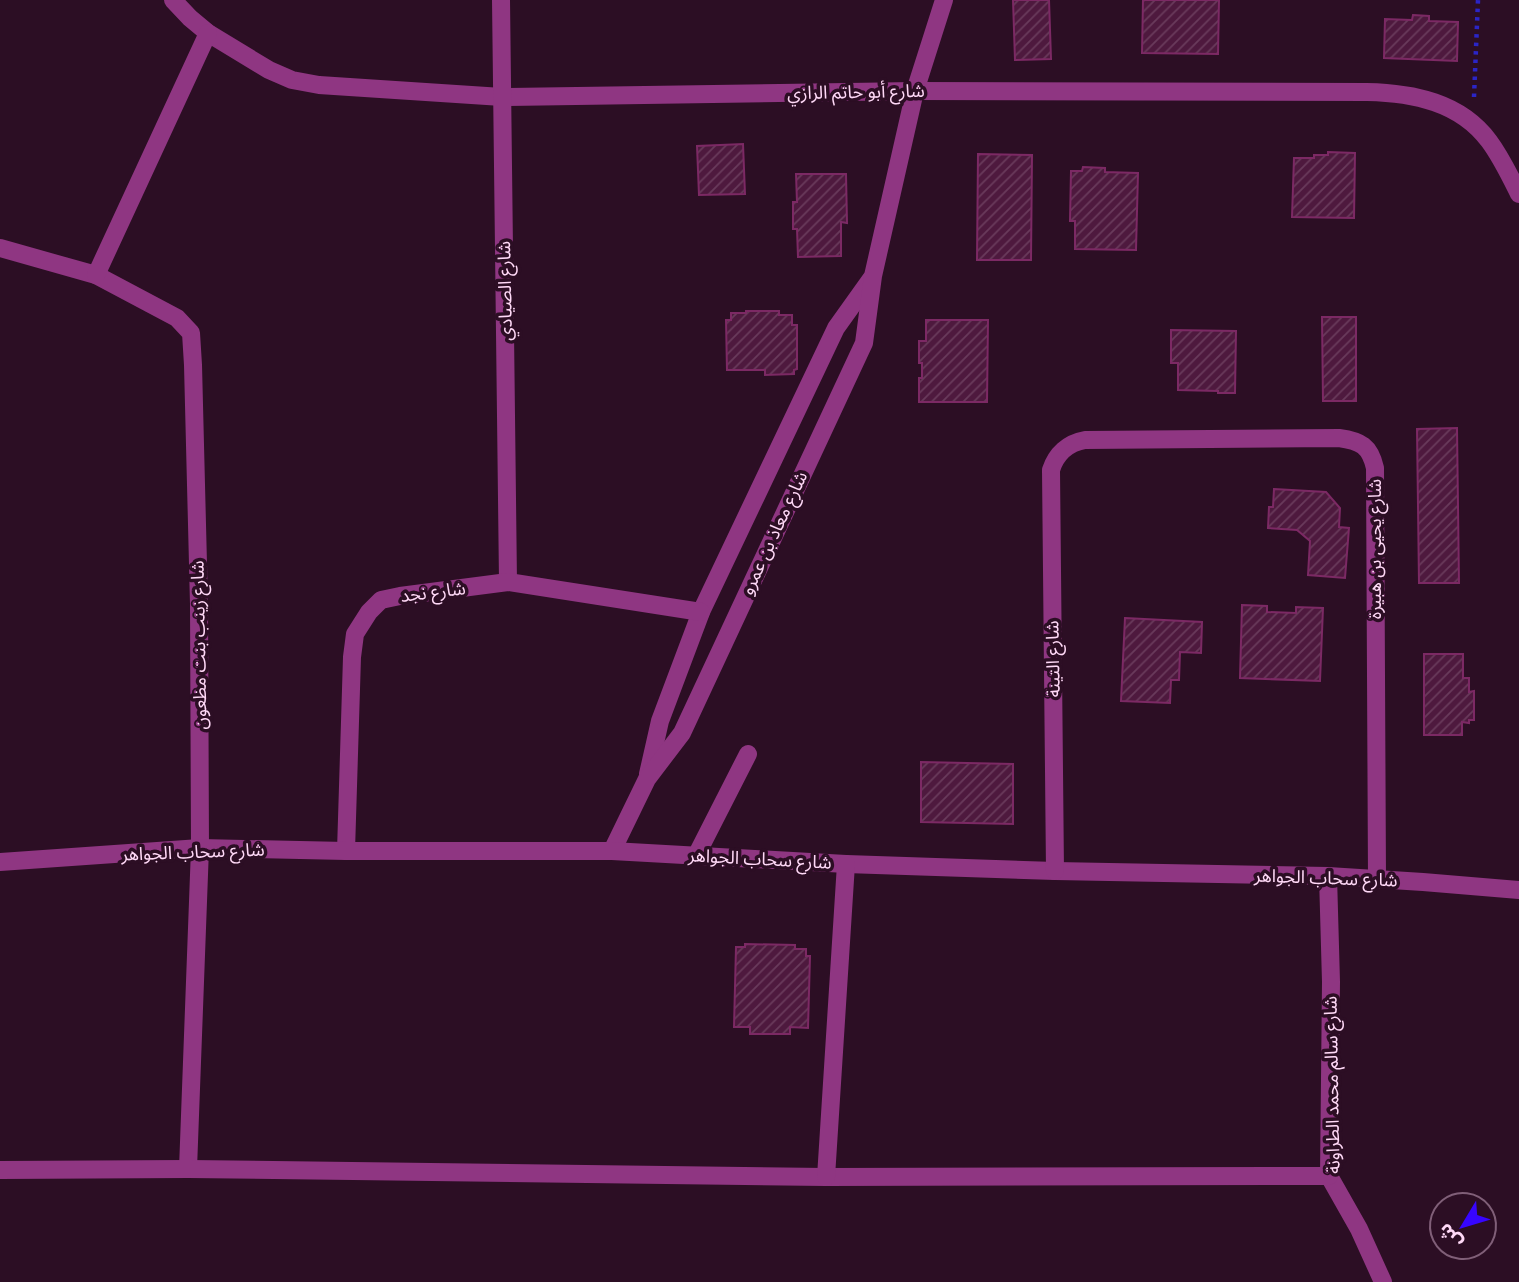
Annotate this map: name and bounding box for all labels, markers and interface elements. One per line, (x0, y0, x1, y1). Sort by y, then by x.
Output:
street label: شارع أبو حاتم الرازي (787, 79, 925, 107)
street label: شارع الصيادي (492, 241, 520, 341)
street label: شارع معاذ بن عمرو (735, 467, 815, 600)
street label: شارع يحيى بن هبيرة (1363, 479, 1389, 619)
street label: شارع زينب بنت مظعون (186, 560, 214, 730)
street label: شارع نجد (399, 576, 467, 610)
street label: شارع التينة (1040, 620, 1068, 698)
street label: شارع سحاب الجواهر (120, 838, 265, 869)
street label: شارع سحاب الجواهر (687, 843, 832, 877)
street label: شارع سحاب الجواهر (1253, 863, 1398, 894)
street label: شارع سالم محمد الطراونة (1318, 996, 1348, 1174)
north arrow (1428, 1191, 1498, 1261)
text: ش (1432, 1219, 1466, 1254)

